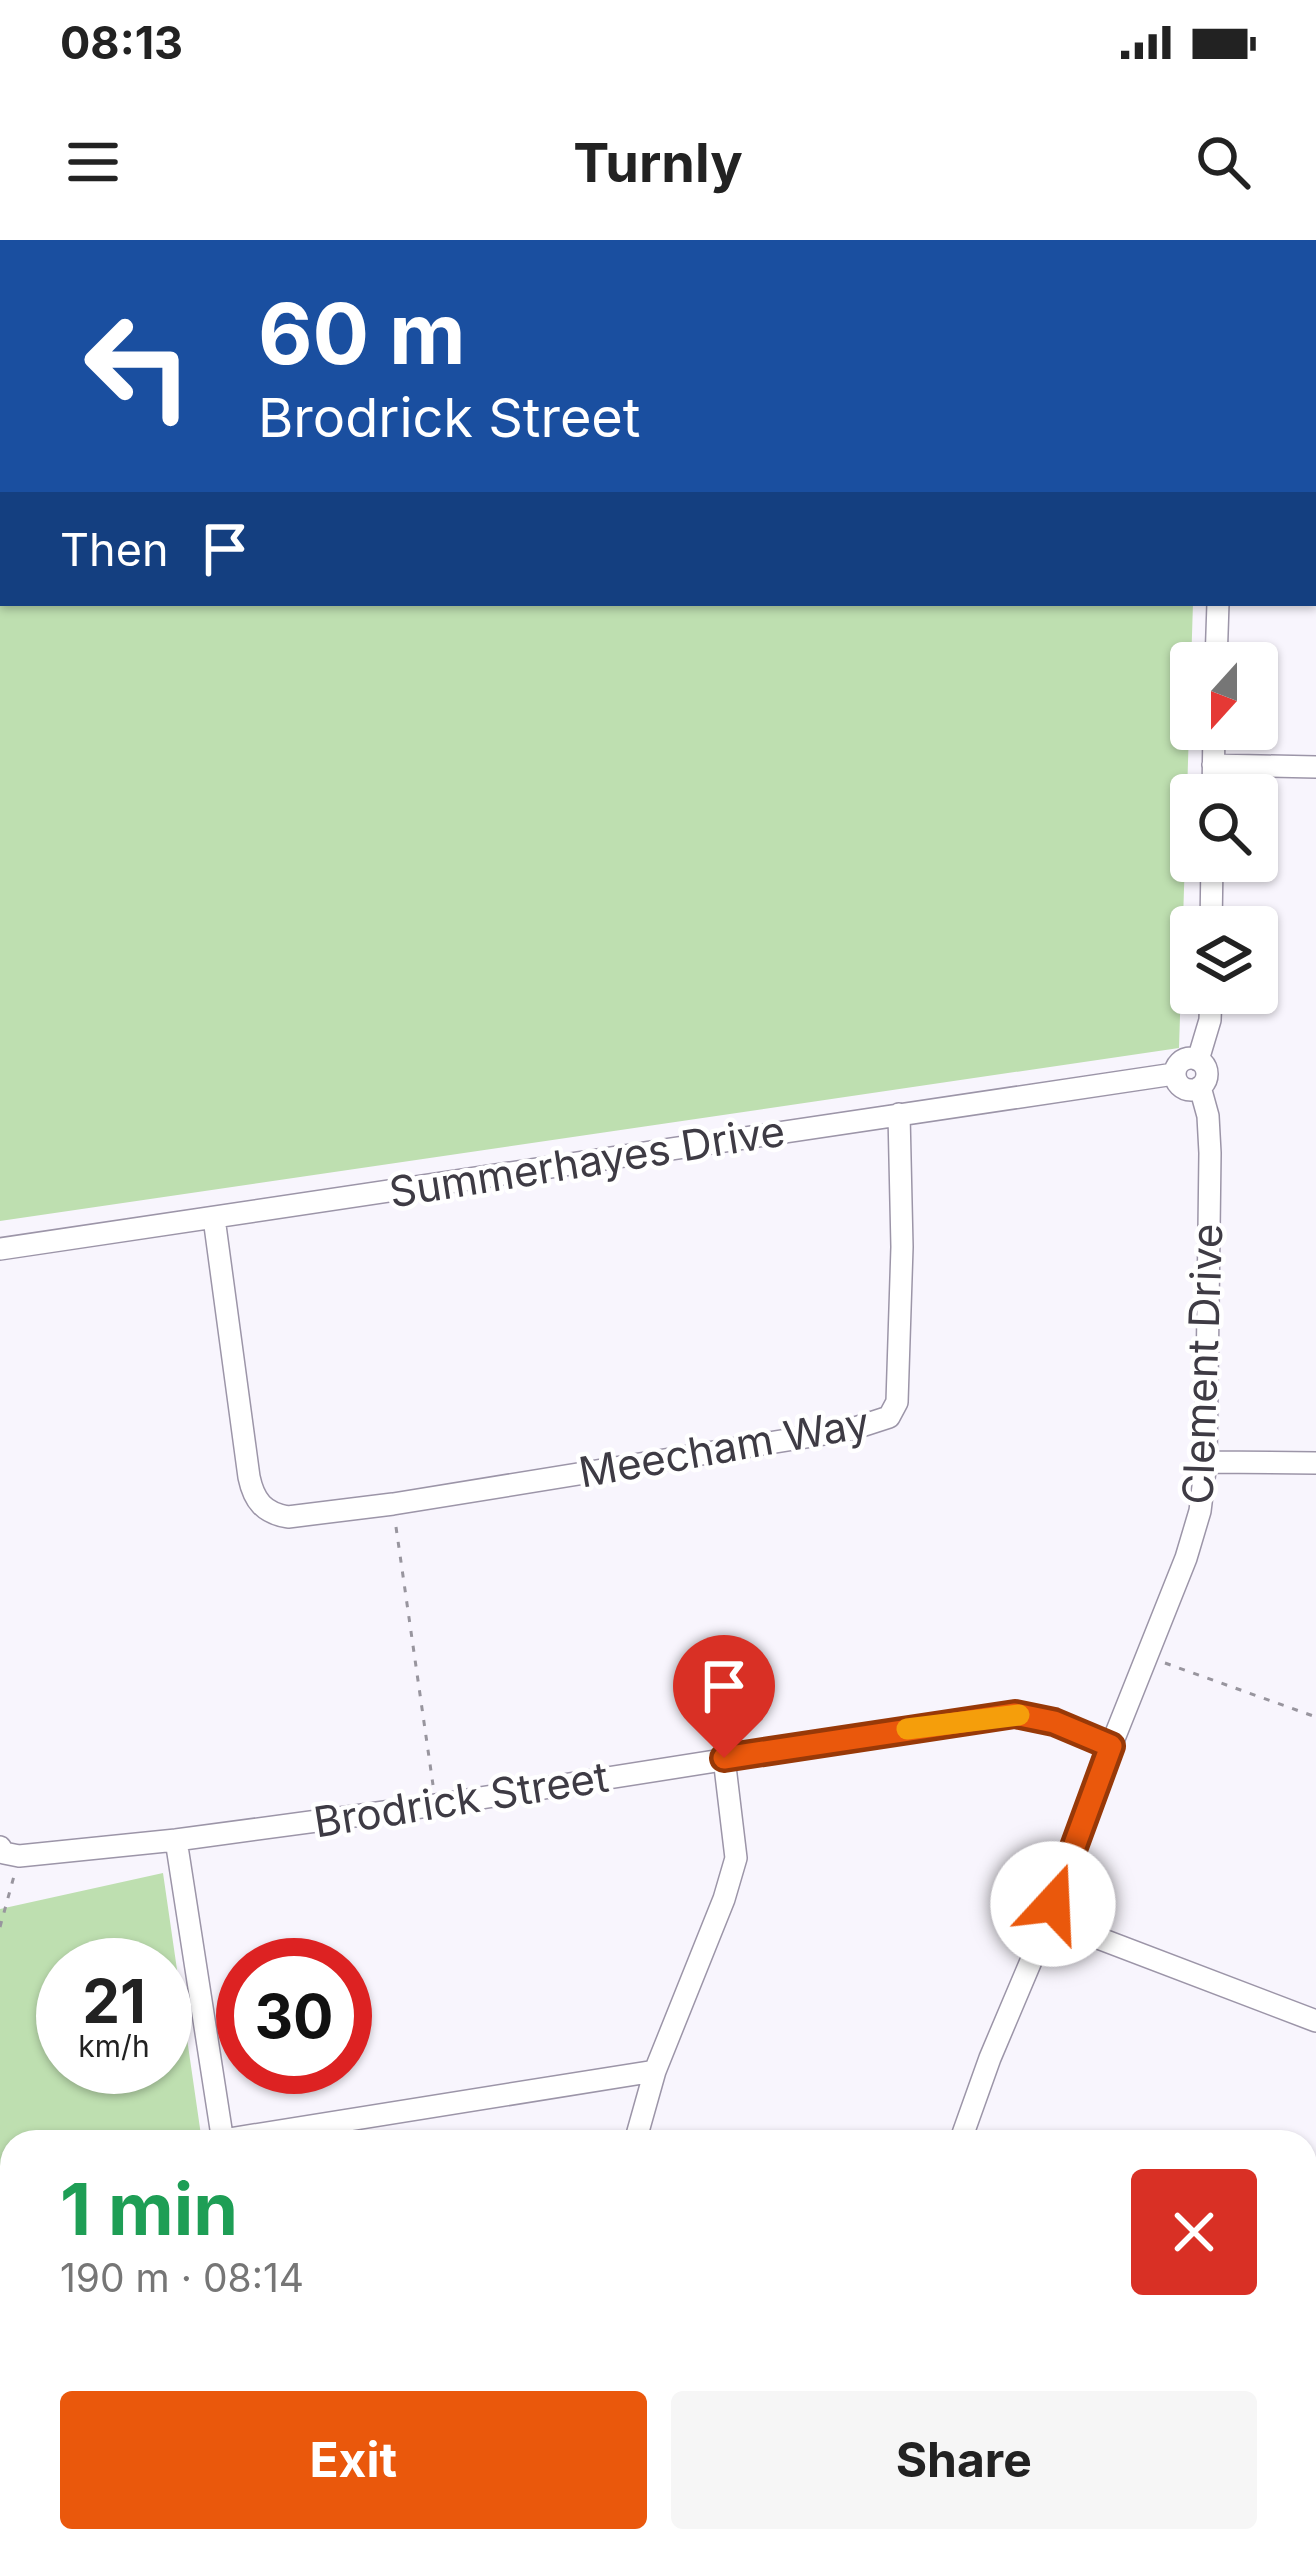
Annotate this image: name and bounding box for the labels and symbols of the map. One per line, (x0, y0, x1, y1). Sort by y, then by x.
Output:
north arrow (1170, 642, 1278, 750)
street label: Summerhayes Drive (386, 1105, 788, 1217)
street label: Clement Drive (1172, 1223, 1232, 1505)
street label: Meecham Way (575, 1396, 873, 1498)
pin (673, 1635, 775, 1758)
street label: Brodrick Street (310, 1751, 612, 1847)
position arrow (990, 1841, 1116, 1967)
speed limit sign: 30 (216, 1938, 372, 2094)

